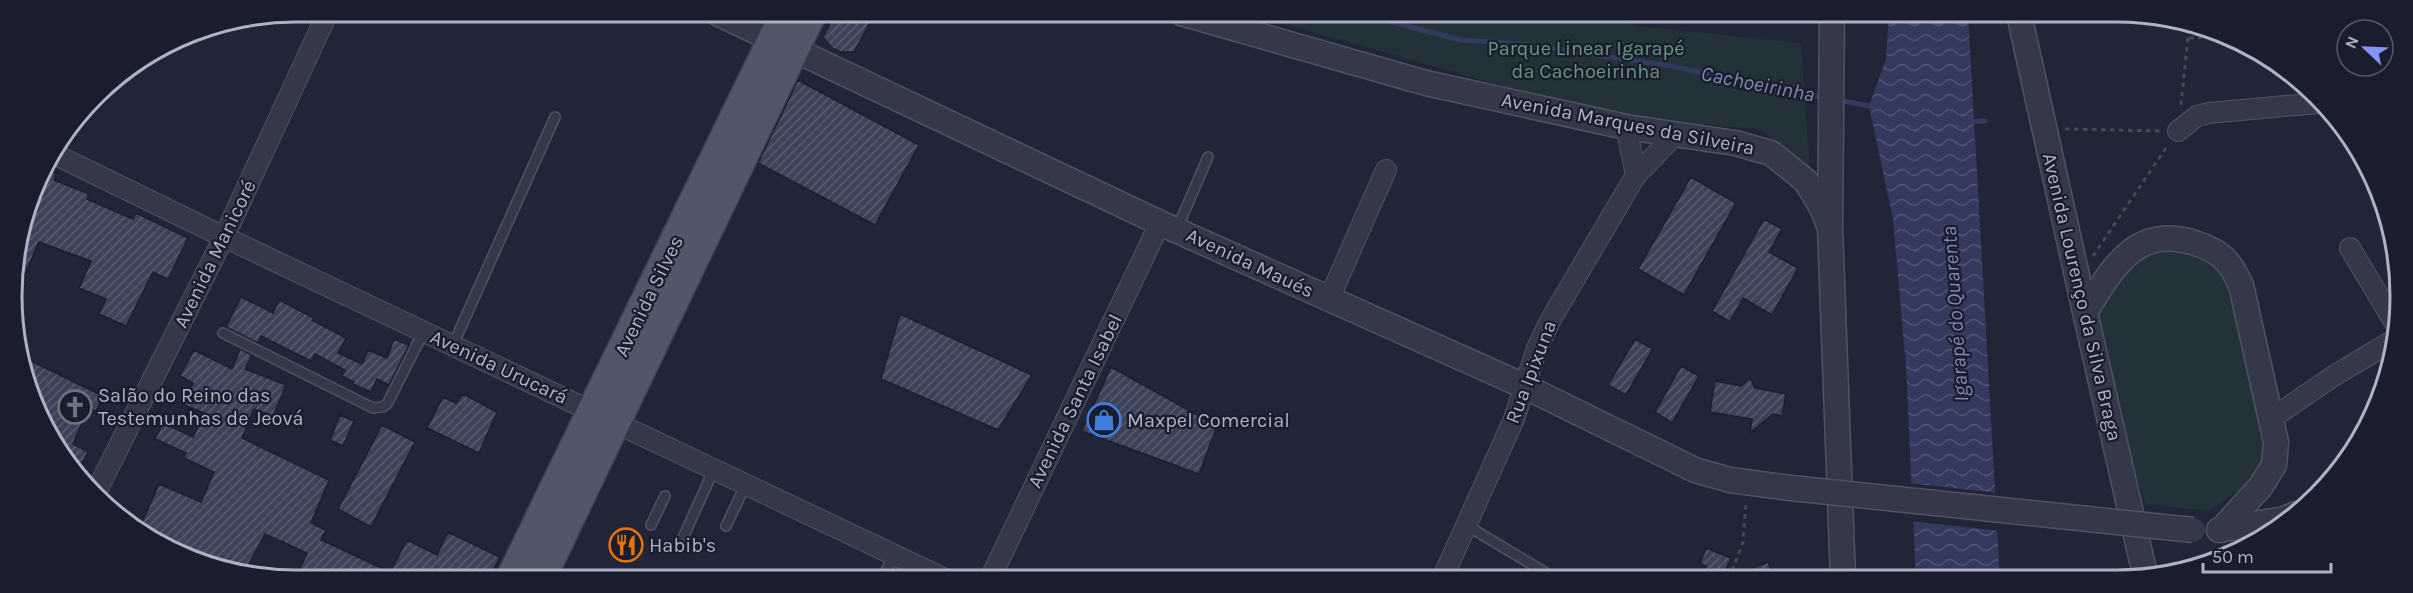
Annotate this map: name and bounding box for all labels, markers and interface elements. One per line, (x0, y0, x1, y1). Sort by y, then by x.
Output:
north arrow (2335, 18, 2395, 78)
text: N (2341, 33, 2363, 51)
park label: Parque Linear Igarapé da Cachoeirinha (1488, 37, 1684, 83)
water label: Cachoeirinha (1699, 61, 1817, 107)
street label: Avenida Marques da Silveira (1500, 88, 1756, 160)
street label: Avenida Lourenço da Silva Braga (2038, 151, 2126, 443)
street label: Avenida Manicoré (169, 176, 261, 332)
street label: Avenida Maués (1183, 223, 1317, 303)
water label: Igarapé do Quarenta (1937, 225, 1973, 403)
street label: Avenida Silves (610, 232, 688, 360)
street label: Avenida Santa Isabel (1023, 310, 1127, 492)
street label: Rua Ipixuna (1501, 317, 1561, 427)
street label: Avenida Urucará (427, 325, 571, 409)
place label: Salão do Reino das Testemunhas de Jeová (98, 384, 304, 430)
church icon: Salão do Reino das Testemunhas de Jeová (57, 389, 93, 425)
shop icon: Maxpel Comercial (1086, 402, 1122, 438)
place label: Maxpel Comercial (1127, 409, 1290, 432)
restaurant icon: Habib's (608, 527, 644, 563)
place label: Habib's (649, 534, 716, 557)
scale bar (2203, 536, 2330, 574)
text: 50 m (2212, 546, 2254, 568)

